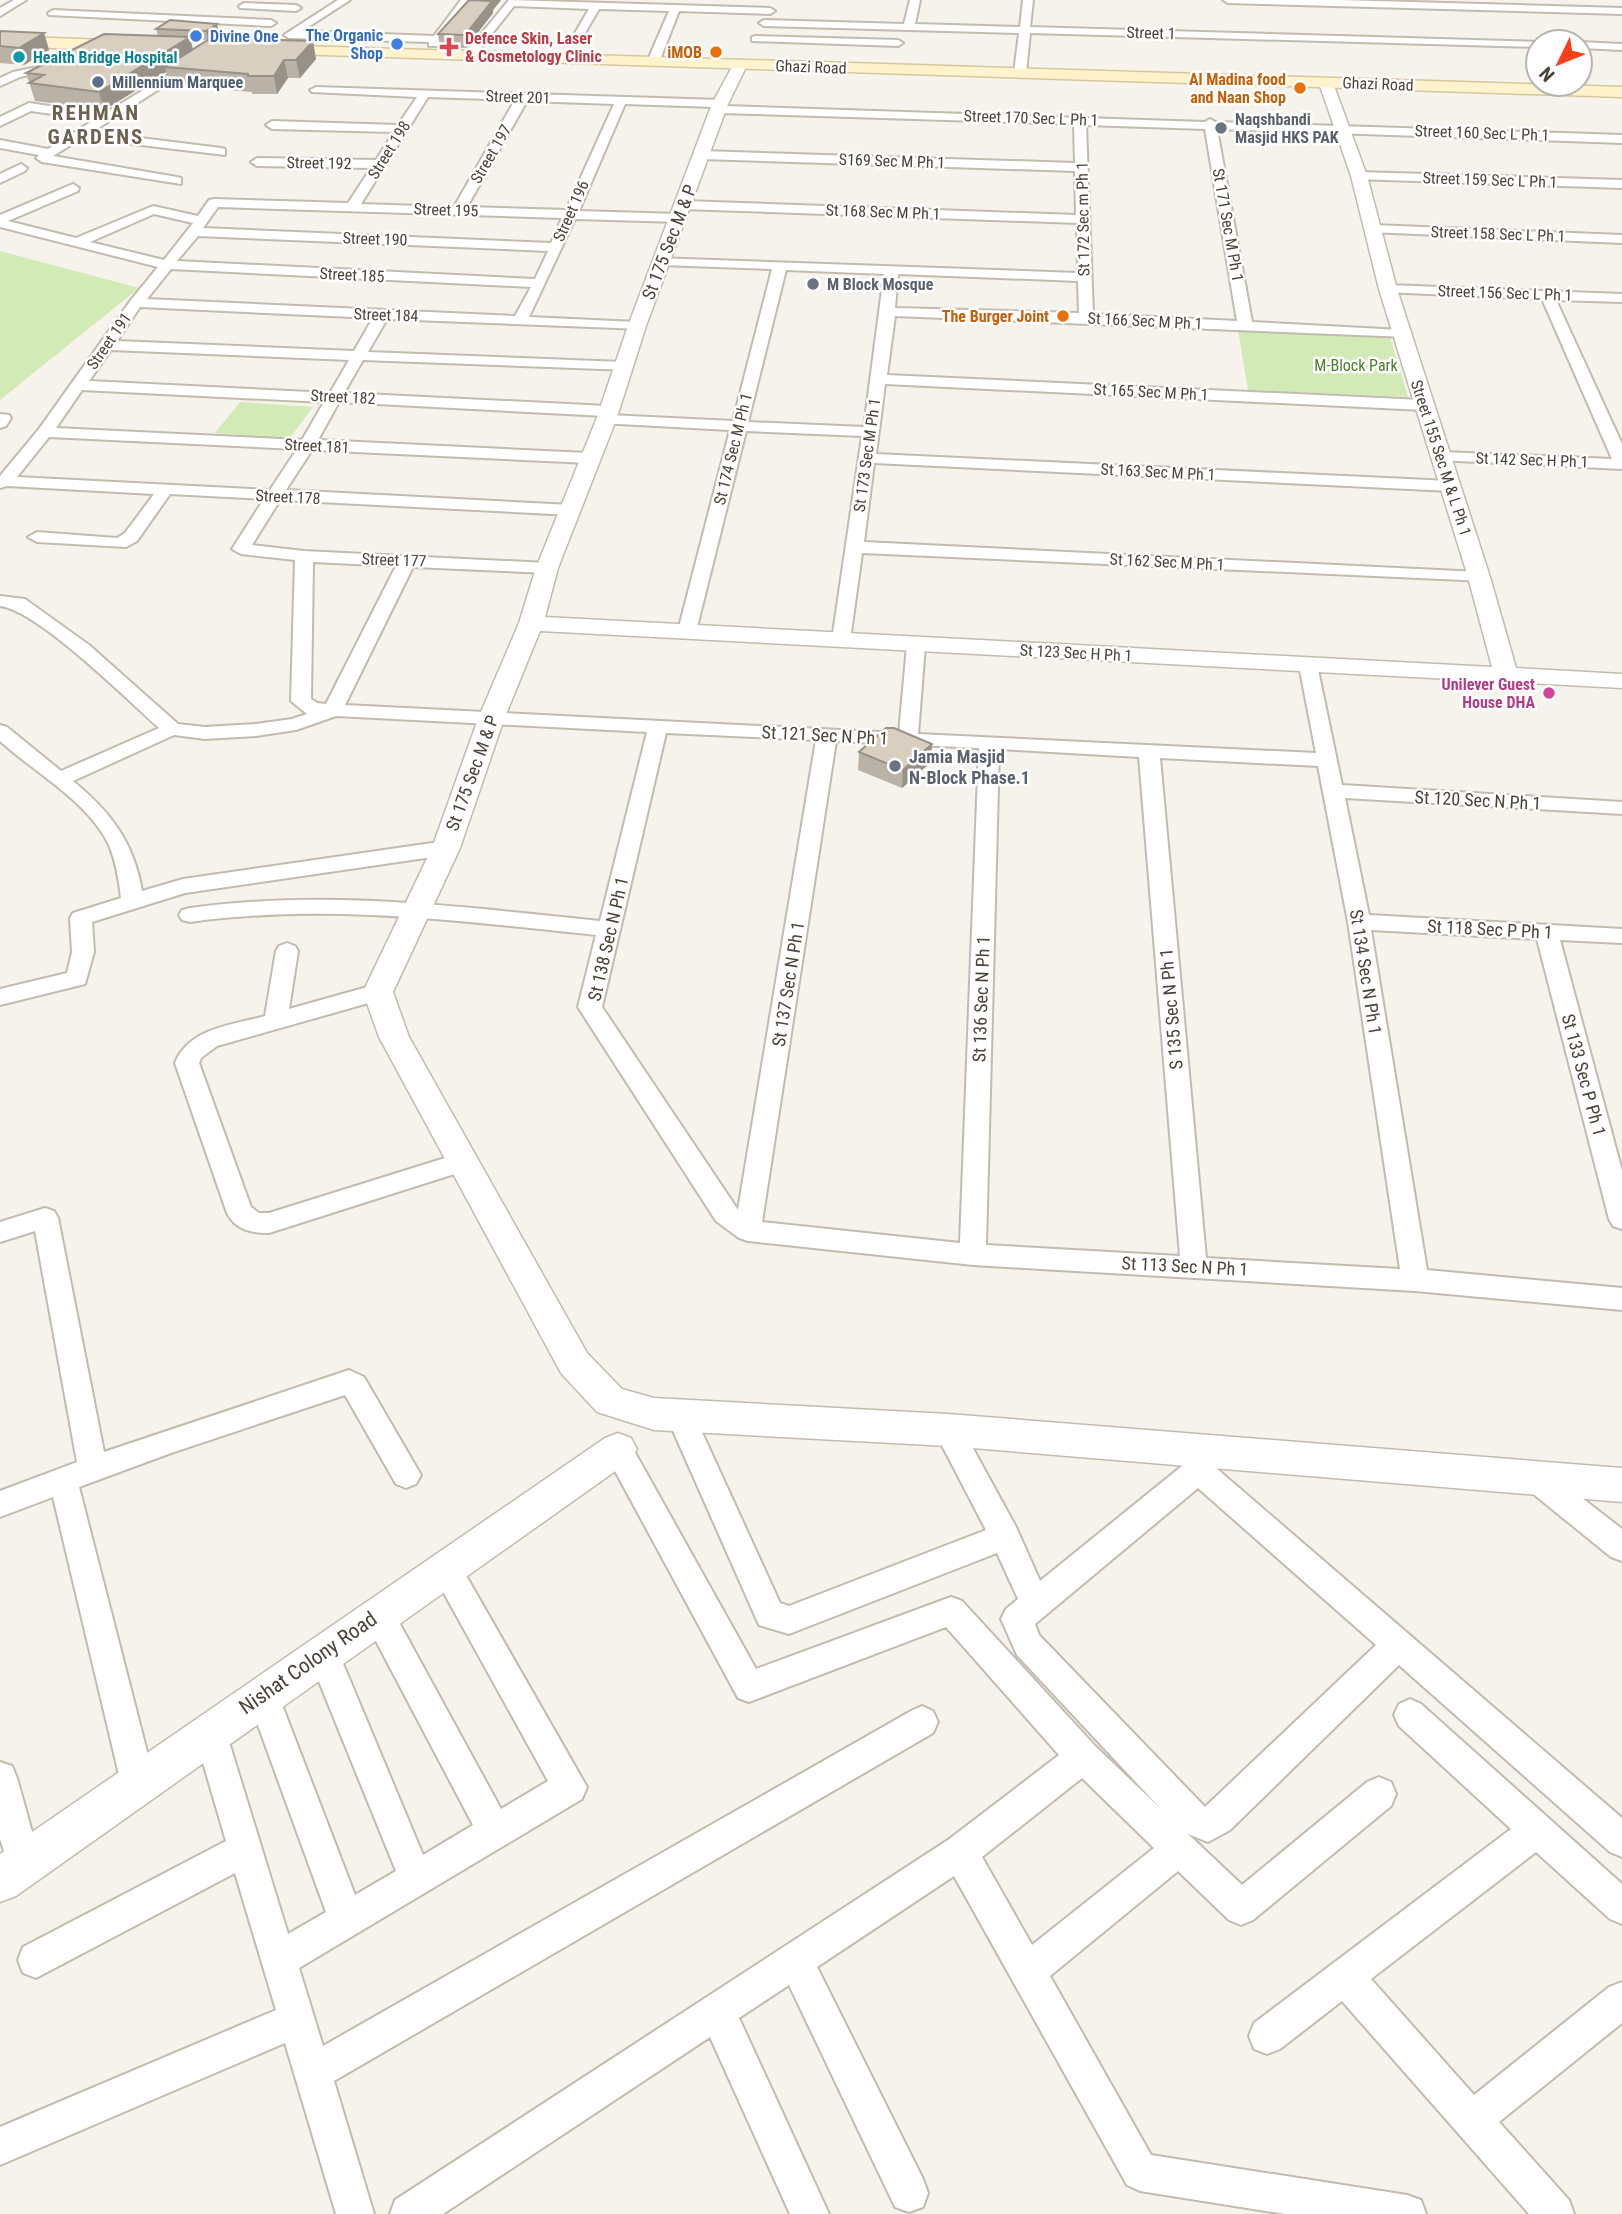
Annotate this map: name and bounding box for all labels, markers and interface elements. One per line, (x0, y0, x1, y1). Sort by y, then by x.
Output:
street label: Street 1 (1126, 23, 1176, 43)
place label: The Organic Shop (305, 26, 383, 63)
place label: Divine One (210, 27, 279, 46)
marker: Divine One (188, 28, 204, 44)
north arrow (1524, 28, 1594, 98)
place label: Defence Skin, Laser & Cosmetology Clinic (465, 29, 602, 66)
marker: The Organic Shop (389, 36, 405, 52)
marker: Defence Skin, Laser & Cosmetology Clinic (439, 37, 459, 57)
place label: iMOB (667, 43, 702, 62)
marker: iMOB (708, 44, 724, 60)
place label: Health Bridge Hospital (33, 48, 178, 67)
marker: Health Bridge Hospital (11, 49, 27, 65)
street label: Ghazi Road (775, 56, 847, 78)
text: N (1535, 62, 1559, 86)
place label: Al Madina food and Naan Shop (1189, 70, 1286, 107)
place label: Millennium Marquee (112, 73, 243, 92)
street label: Ghazi Road (1342, 73, 1414, 95)
marker: Millennium Marquee (90, 74, 106, 90)
marker: Al Madina food and Naan Shop (1292, 80, 1308, 96)
street label: Street 201 (485, 86, 551, 108)
district label: REHMAN GARDENS (48, 101, 144, 149)
street label: Street 170 Sec L Ph 1 (963, 106, 1099, 130)
place label: Naqshbandi Masjid HKS PAK (1235, 110, 1339, 147)
street label: Street 198 (364, 117, 414, 183)
marker: Naqshbandi Masjid HKS PAK (1213, 120, 1229, 136)
street label: Street 197 (467, 121, 515, 187)
street label: Street 160 Sec L Ph 1 (1414, 121, 1550, 145)
street label: S169 Sec M Ph 1 (838, 150, 946, 172)
street label: Street 192 (286, 153, 352, 173)
street label: St 172 Sec m Ph 1 (1072, 161, 1094, 277)
street label: St 171 Sec M Ph 1 (1209, 167, 1247, 283)
street label: Street 159 Sec L Ph 1 (1422, 168, 1558, 192)
street label: Street 196 (549, 177, 593, 244)
street label: St 175 Sec M & P (637, 182, 701, 302)
street label: Street 195 (413, 199, 479, 221)
street label: St 168 Sec M Ph 1 (825, 201, 941, 223)
street label: Street 158 Sec L Ph 1 (1430, 222, 1566, 246)
street label: Street 190 (342, 228, 408, 250)
street label: Street 185 (319, 264, 385, 286)
place label: M Block Mosque (827, 275, 934, 294)
marker: M Block Mosque (805, 276, 821, 292)
street label: Street 156 Sec L Ph 1 (1437, 281, 1573, 305)
street label: Street 184 (353, 304, 419, 326)
place label: The Burger Joint (942, 307, 1049, 326)
marker: The Burger Joint (1055, 308, 1071, 324)
street label: Street 191 (83, 309, 135, 373)
street label: St 166 Sec M Ph 1 (1087, 309, 1203, 333)
park label: M-Block Park (1314, 356, 1398, 375)
street label: Street 155 Sec M & L Ph 1 (1407, 378, 1475, 538)
street label: St 165 Sec M Ph 1 (1093, 380, 1209, 404)
street label: Street 182 (310, 386, 376, 408)
street label: St 174 Sec M Ph 1 (710, 391, 756, 507)
street label: St 173 Sec M Ph 1 (850, 397, 884, 513)
street label: Street 181 (284, 435, 350, 457)
street label: St 142 Sec H Ph 1 (1475, 449, 1589, 471)
street label: St 163 Sec M Ph 1 (1100, 460, 1216, 484)
street label: Street 178 (255, 486, 321, 508)
street label: Street 177 (361, 549, 427, 571)
street label: St 162 Sec M Ph 1 (1109, 550, 1225, 574)
street label: St 123 Sec H Ph 1 (1019, 641, 1133, 665)
place label: Unilever Guest House DHA (1442, 675, 1535, 712)
marker: Unilever Guest House DHA (1541, 685, 1557, 701)
street label: St 175 Sec M & P (441, 712, 503, 834)
street label: St 121 Sec N Ph 1 (761, 721, 889, 749)
place label: Jamia Masjid N-Block Phase.1 (909, 746, 1030, 788)
marker: Jamia Masjid N-Block Phase.1 (887, 758, 903, 774)
street label: St 120 Sec N Ph 1 (1414, 786, 1542, 814)
street label: St 138 Sec N Ph 1 (584, 875, 632, 1003)
street label: St 134 Sec N Ph 1 (1346, 908, 1386, 1036)
street label: St 118 Sec P Ph 1 (1427, 915, 1553, 943)
street label: St 137 Sec N Ph 1 (768, 920, 808, 1048)
street label: St 136 Sec N Ph 1 (968, 935, 994, 1063)
street label: S 135 Sec N Ph 1 (1155, 948, 1187, 1070)
street label: St 133 Sec P Ph 1 (1558, 1012, 1610, 1138)
street label: St 113 Sec N Ph 1 (1121, 1252, 1249, 1280)
street label: Nishat Colony Road (235, 1607, 381, 1719)

